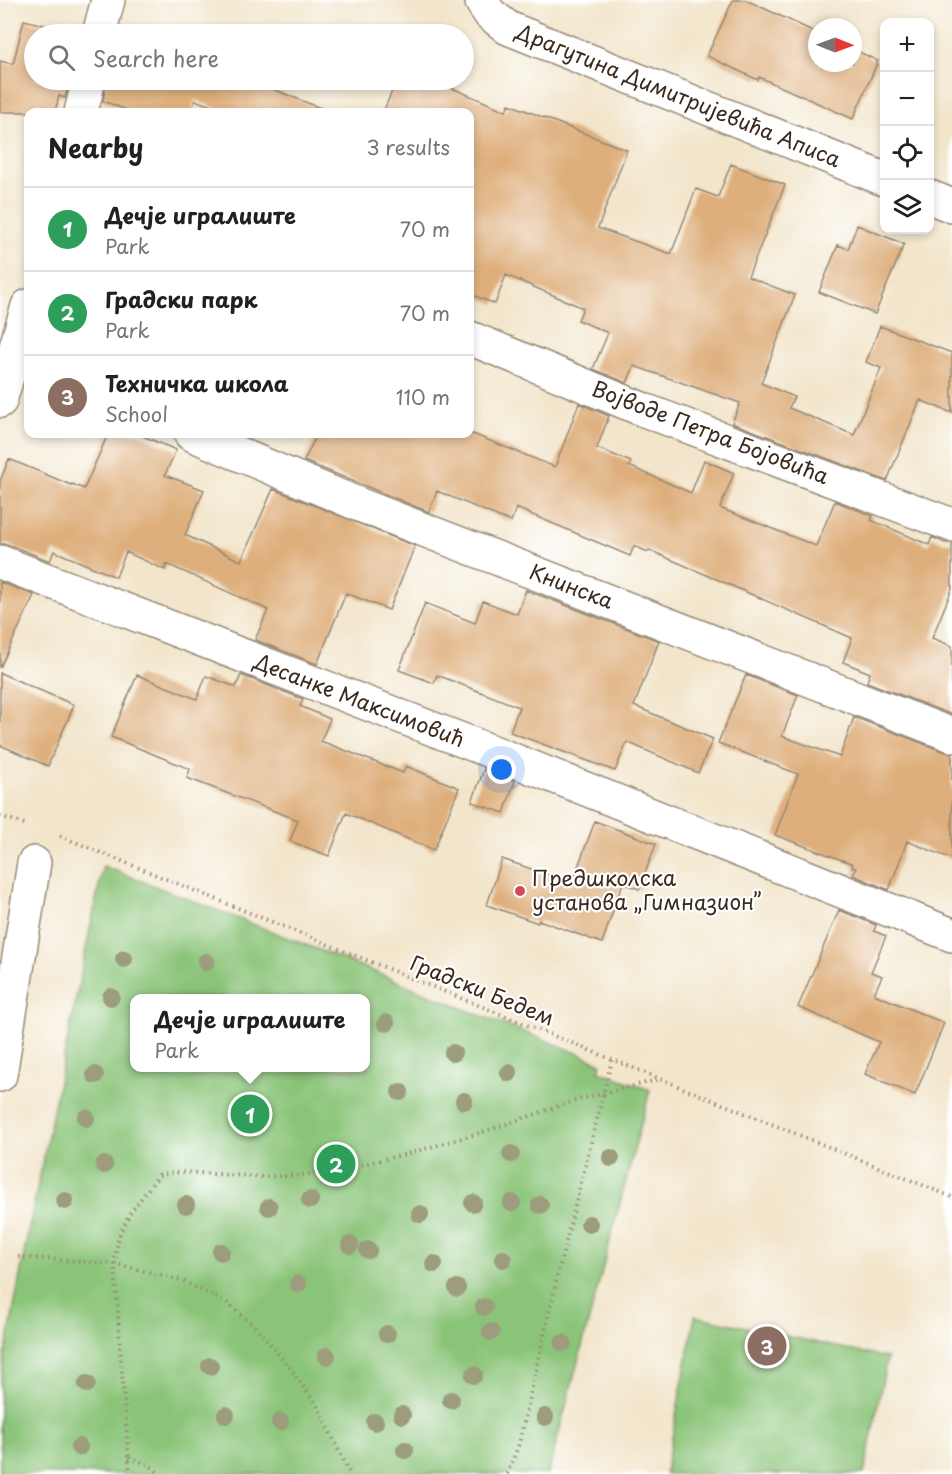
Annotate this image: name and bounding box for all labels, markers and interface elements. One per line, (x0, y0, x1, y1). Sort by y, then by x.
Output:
street label: Драгутина Димитријевића Аписа (511, 14, 847, 174)
north arrow (808, 18, 862, 72)
map controls (880, 18, 934, 234)
button: + (880, 18, 934, 72)
search box (24, 24, 474, 90)
icon: search (45, 41, 78, 74)
text: Search here (93, 41, 219, 74)
button: − (880, 72, 934, 126)
button: locate (880, 126, 934, 180)
text: Nearby (48, 128, 143, 167)
text: 3 results (367, 132, 450, 162)
button: layers (880, 180, 934, 234)
text: Дечје игралиште (105, 198, 296, 231)
text: 1 (63, 214, 72, 244)
text: 70 m (400, 214, 450, 244)
text: Park (105, 231, 150, 261)
text: Градски парк (105, 282, 258, 315)
text: 2 (60, 298, 75, 328)
text: 70 m (400, 298, 450, 328)
text: Park (105, 315, 150, 345)
text: Техничка школа (105, 366, 289, 399)
street label: Војводе Петра Бојовића (588, 371, 834, 491)
text: 3 (61, 382, 74, 412)
text: 110 m (396, 382, 450, 412)
text: School (105, 399, 168, 429)
street label: Книнска (525, 554, 619, 616)
street label: Десанке Максимовић (249, 644, 470, 754)
your location (487, 755, 516, 784)
place label: Предшколска установа „Гимназион” (532, 861, 762, 917)
marker: Предшколска установа „Гимназион” (513, 884, 527, 898)
street label: Градски Бедем (406, 946, 560, 1033)
popup (130, 994, 370, 1072)
text: Дечје игралиште (155, 1002, 345, 1035)
text: Park (155, 1035, 199, 1065)
pin: 1 (230, 1092, 270, 1136)
pin: 2 (316, 1142, 356, 1186)
pin: 3 (748, 1324, 786, 1368)

